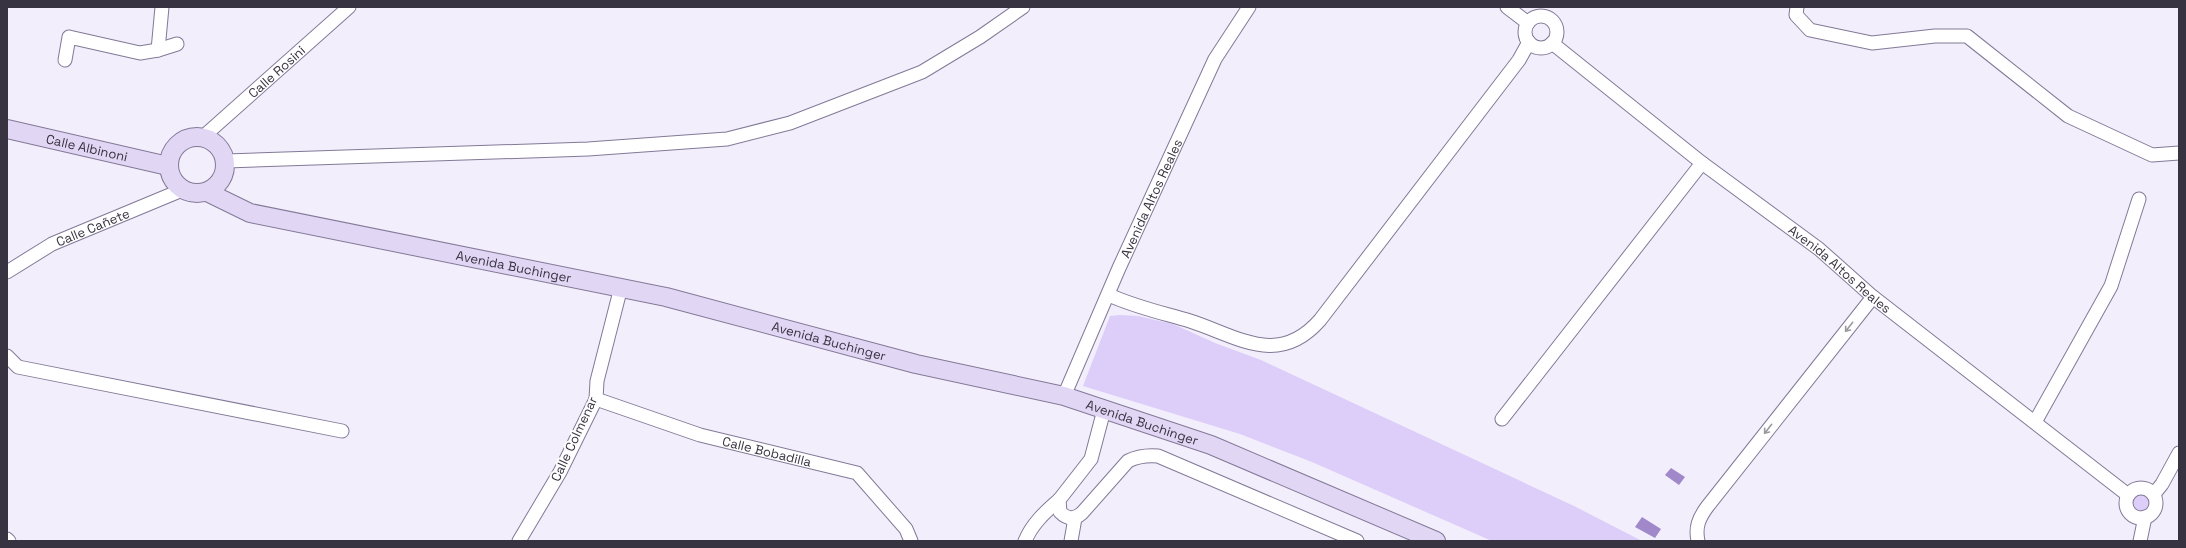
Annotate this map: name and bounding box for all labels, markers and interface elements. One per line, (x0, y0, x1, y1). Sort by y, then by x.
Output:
street label: Calle Rosini (244, 42, 309, 101)
street label: Calle Albinoni (44, 130, 129, 165)
street label: Avenida Altos Reales (1116, 136, 1186, 261)
street label: Calle Cañete (53, 204, 132, 250)
street label: Avenida Altos Reales (1785, 221, 1895, 317)
street label: Avenida Buchinger (455, 246, 573, 286)
street label: Avenida Buchinger (770, 317, 888, 364)
one-way arrow (1845, 322, 1853, 333)
street label: Calle Colmenar (547, 394, 601, 484)
street label: Avenida Buchinger (1084, 395, 1201, 449)
one-way arrow (1764, 424, 1773, 435)
street label: Calle Bobadilla (721, 432, 814, 470)

